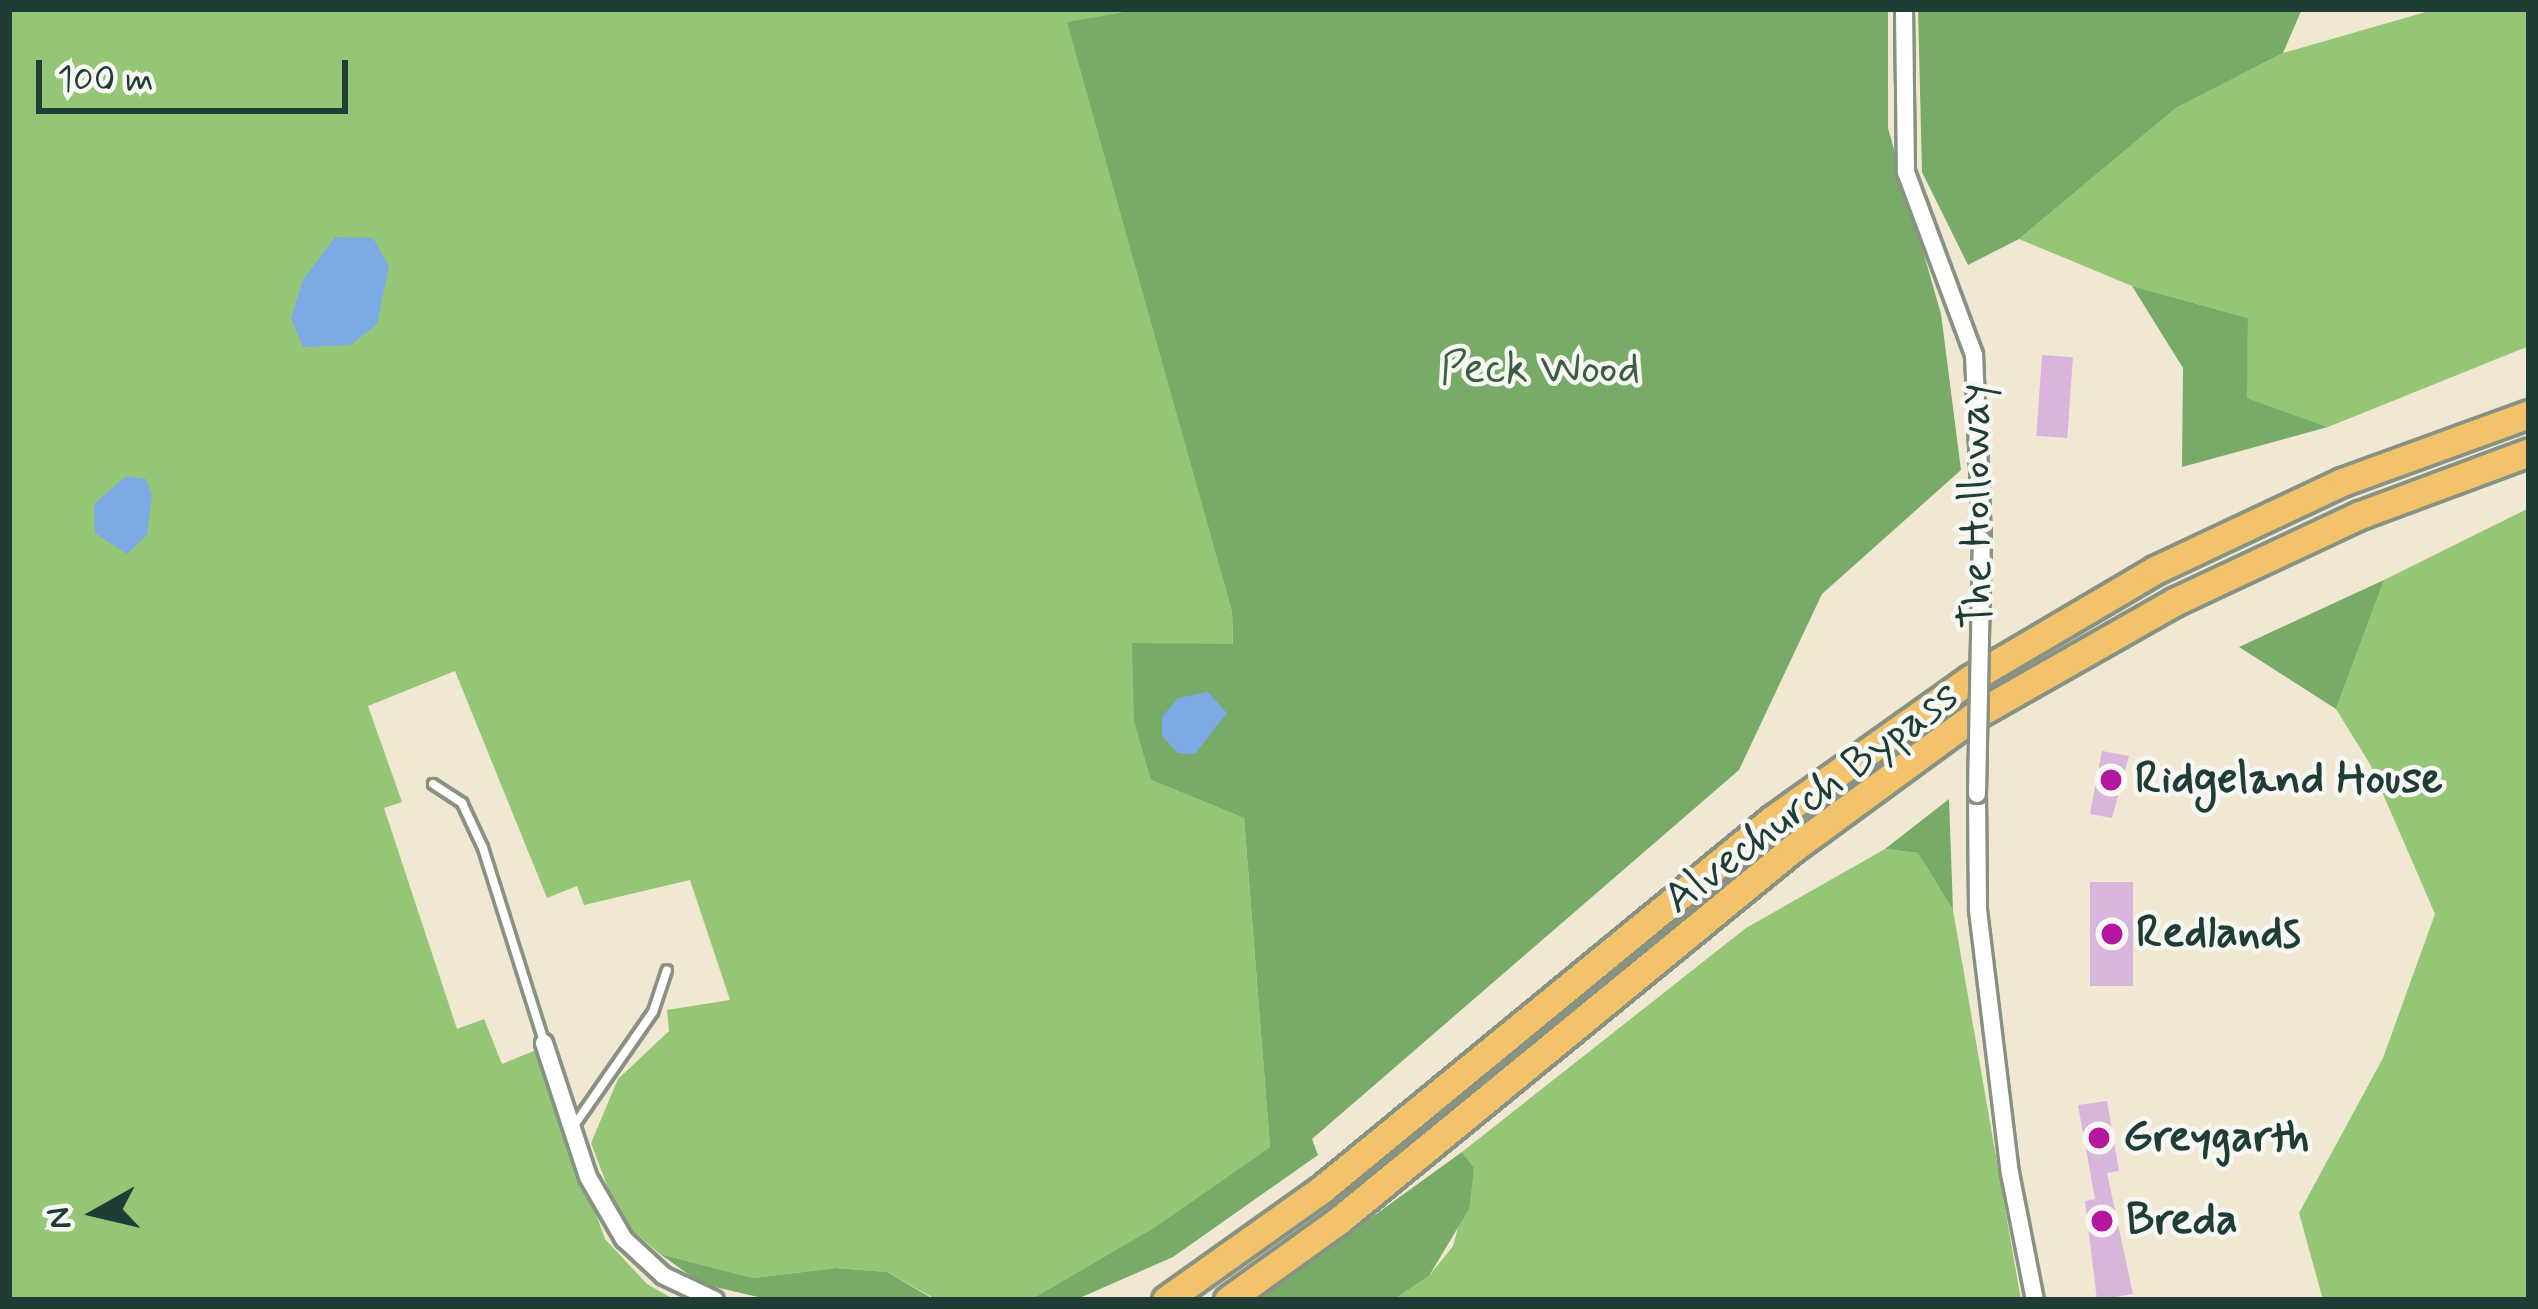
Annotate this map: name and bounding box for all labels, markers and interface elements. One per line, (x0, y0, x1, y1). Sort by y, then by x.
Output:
scale bar (42, 36, 354, 110)
text: 100 m (57, 57, 154, 104)
park label: Peck Wood (1440, 343, 1640, 397)
street label: The Holloway (1948, 381, 2006, 631)
street label: Alvechurch Bypass (1654, 669, 1970, 927)
place label: Ridgeland House (2135, 753, 2443, 807)
marker: Ridgeland House (2098, 767, 2124, 793)
place label: Redlands (2136, 907, 2301, 961)
marker: Redlands (2099, 921, 2125, 947)
place label: Greygarth (2123, 1111, 2310, 1165)
marker: Greygarth (2086, 1125, 2112, 1151)
north arrow (36, 1153, 156, 1273)
place label: Breda (2126, 1194, 2238, 1248)
text: N (37, 1204, 84, 1232)
marker: Breda (2089, 1208, 2115, 1234)

